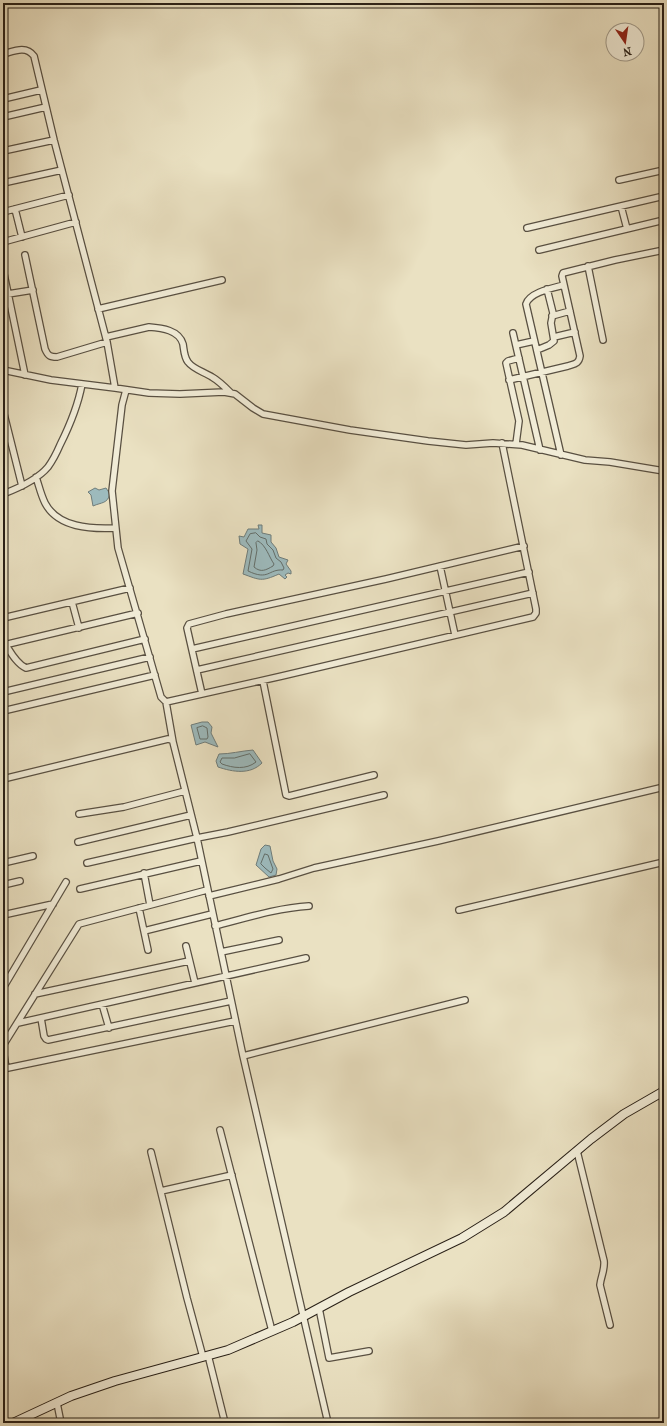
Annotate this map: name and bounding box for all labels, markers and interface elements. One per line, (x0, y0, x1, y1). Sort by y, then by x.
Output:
north arrow (605, 22, 645, 62)
text: N (621, 44, 633, 59)

